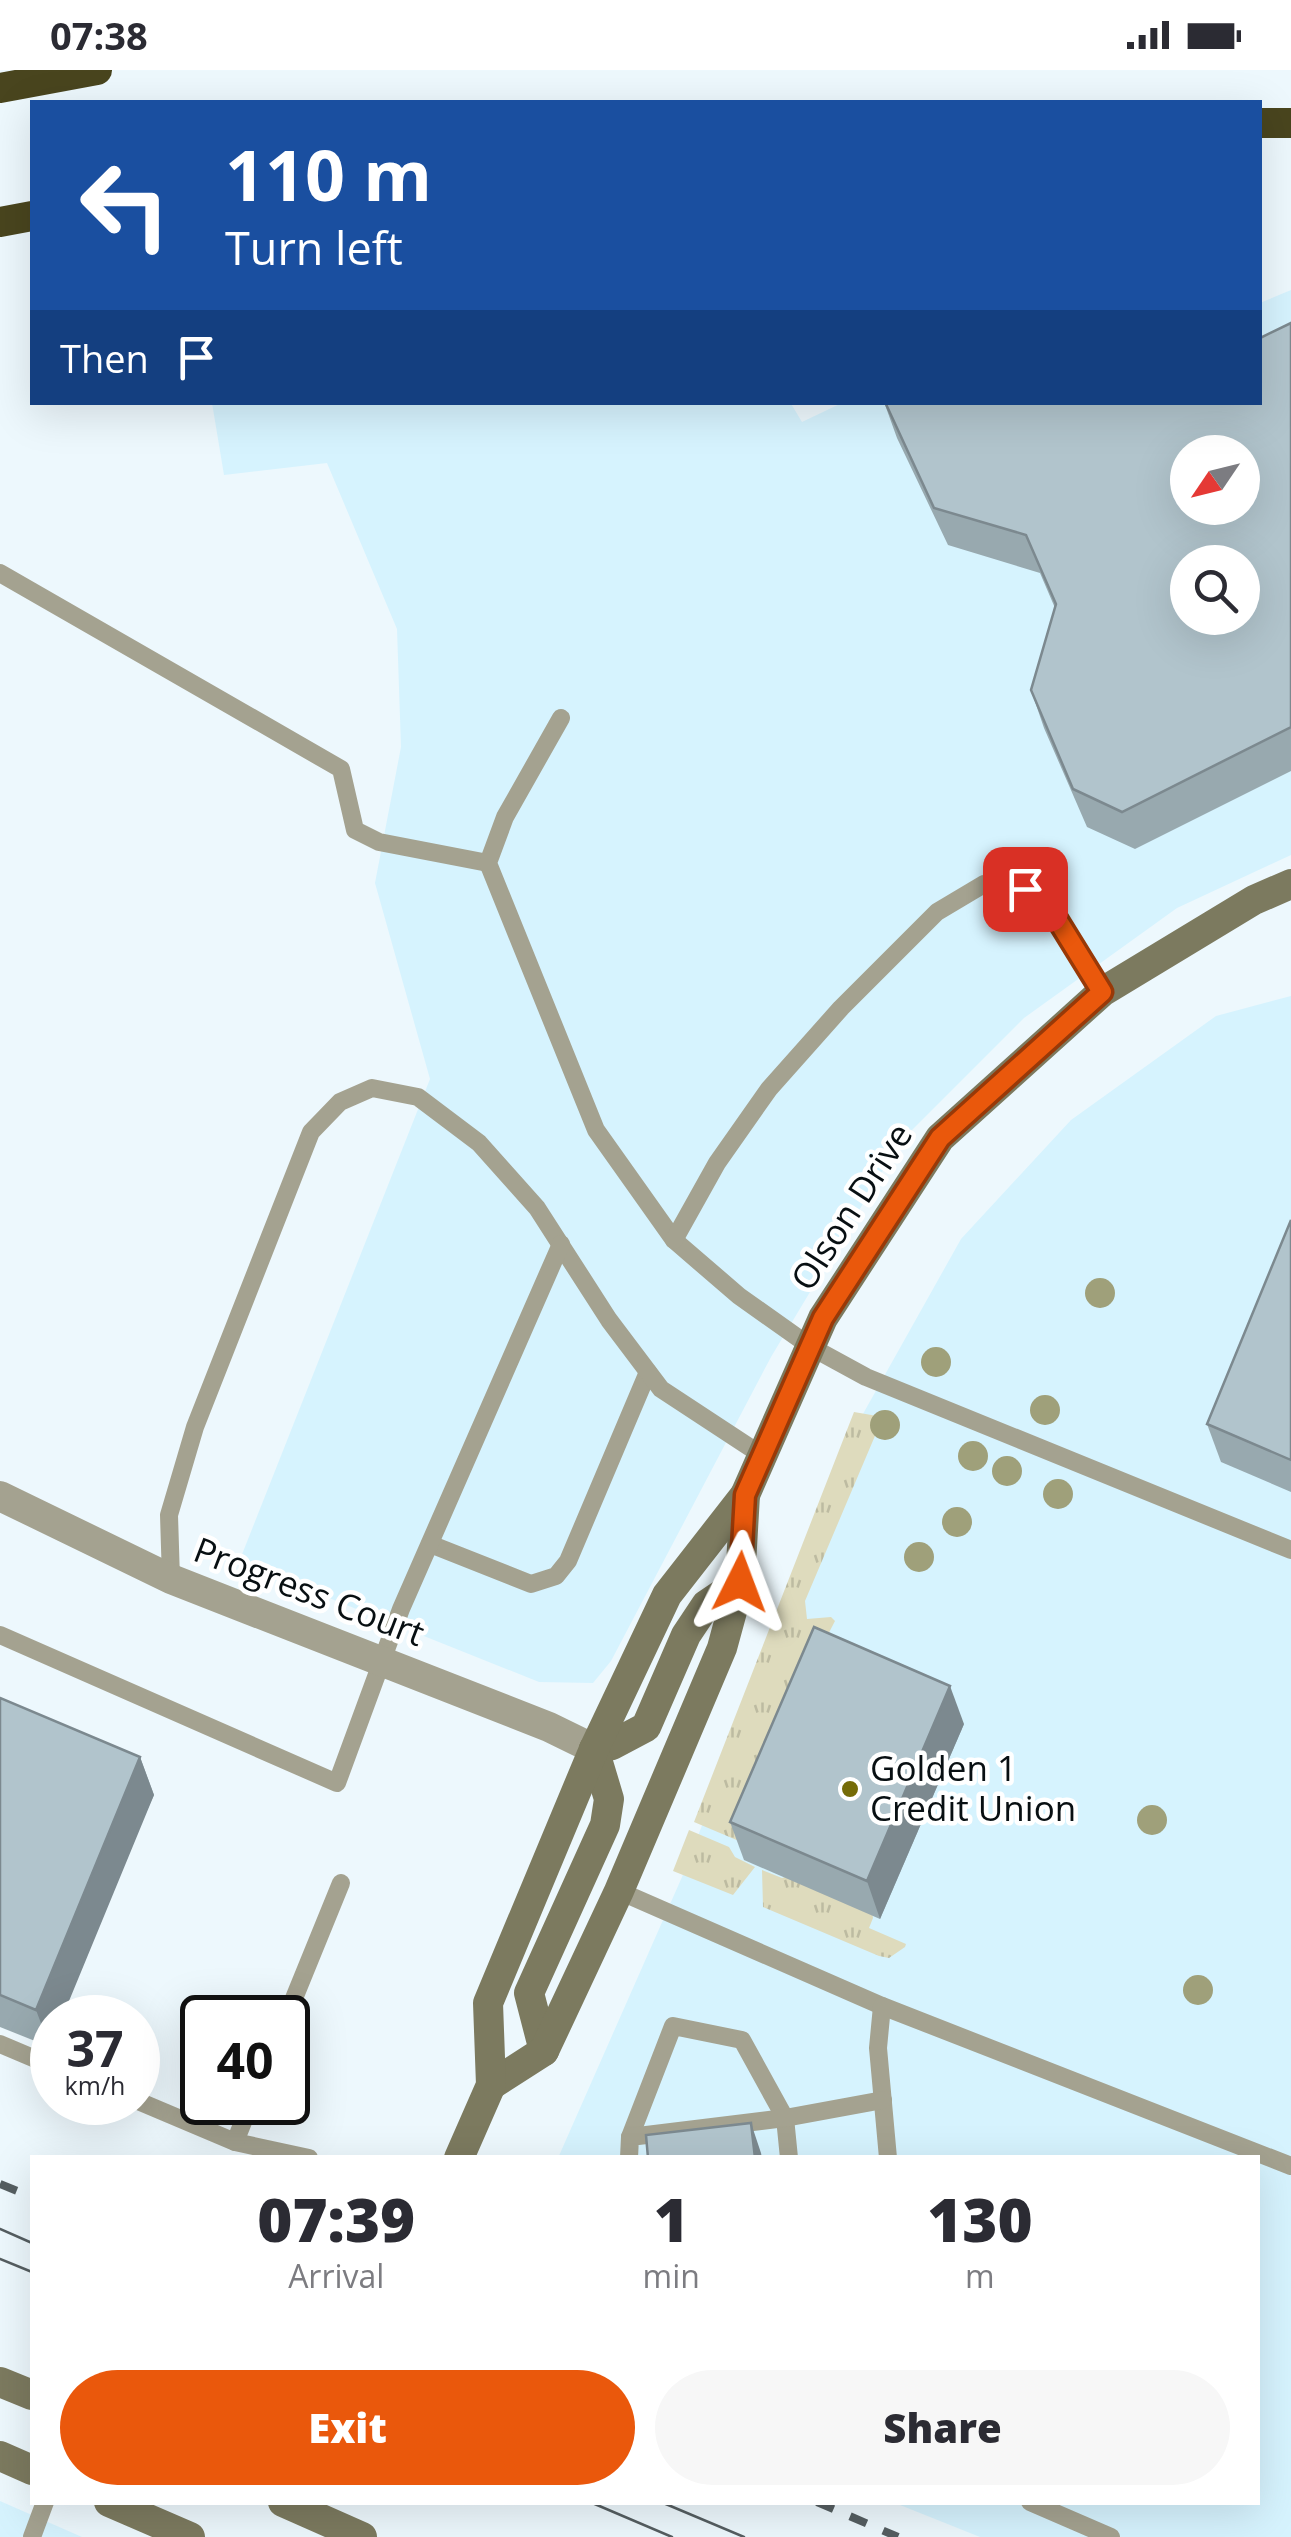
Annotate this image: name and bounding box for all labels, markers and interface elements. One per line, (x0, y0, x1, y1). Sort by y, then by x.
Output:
text: 07:38 (50, 9, 148, 61)
text: 110 m (225, 126, 432, 222)
icon: left (60, 140, 190, 270)
text: Turn left (225, 217, 403, 278)
icon: arrive (169, 330, 224, 385)
text: Then (60, 332, 149, 384)
north arrow (1170, 435, 1260, 525)
map controls (1170, 435, 1260, 635)
button: search (1170, 545, 1260, 635)
pin (983, 847, 1068, 932)
icon: arrive (998, 862, 1053, 917)
street label: Olson Drive (779, 1114, 922, 1299)
street label: Progress Court (188, 1525, 431, 1656)
position arrow (688, 1530, 792, 1634)
place label: Golden 1 Credit Union (870, 1744, 1076, 1831)
marker: Golden 1 Credit Union (839, 1778, 861, 1800)
speed limit sign: 40 (180, 1995, 310, 2125)
text: 37 (66, 2014, 124, 2082)
text: km/h (65, 2068, 125, 2102)
text: 07:39 (257, 2178, 415, 2260)
text: 1 (654, 2178, 689, 2260)
text: 130 (927, 2178, 1033, 2260)
text: Arrival (288, 2254, 384, 2297)
text: min (643, 2254, 700, 2297)
text: m (965, 2254, 995, 2297)
button: Exit (60, 2370, 635, 2485)
button: Share (655, 2370, 1230, 2485)

